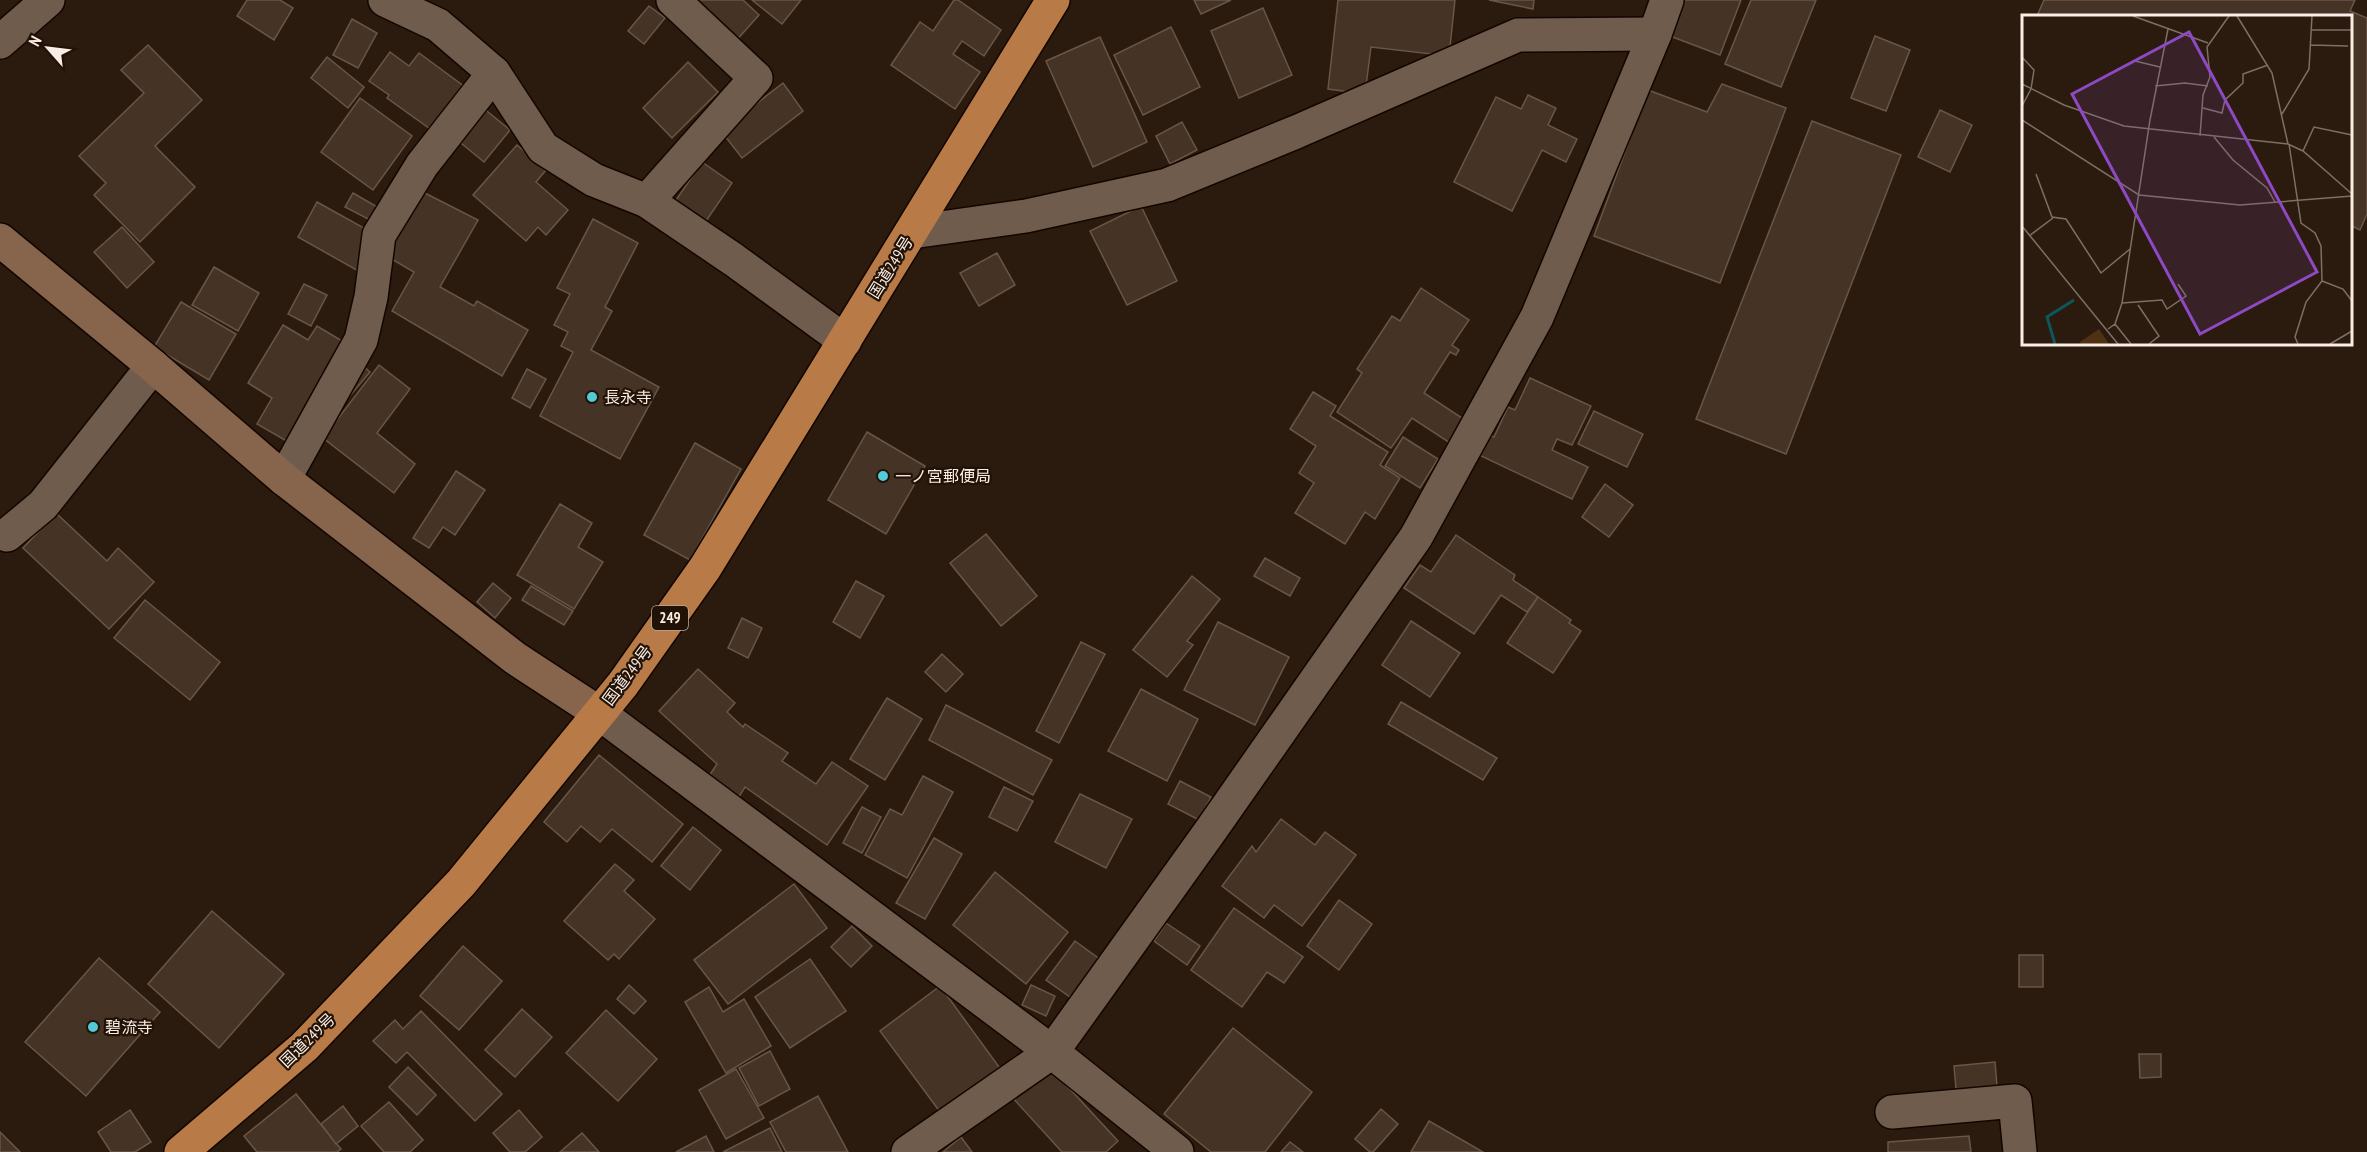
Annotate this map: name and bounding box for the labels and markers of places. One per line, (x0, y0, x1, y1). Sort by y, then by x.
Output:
place label: 長永寺 (604, 387, 652, 407)
marker: 長永寺 (585, 390, 599, 404)
place label: 一ノ宮郵便局 (895, 466, 991, 486)
marker: 一ノ宮郵便局 (876, 469, 890, 483)
place label: 碧流寺 (105, 1017, 153, 1037)
marker: 碧流寺 (86, 1020, 100, 1034)

